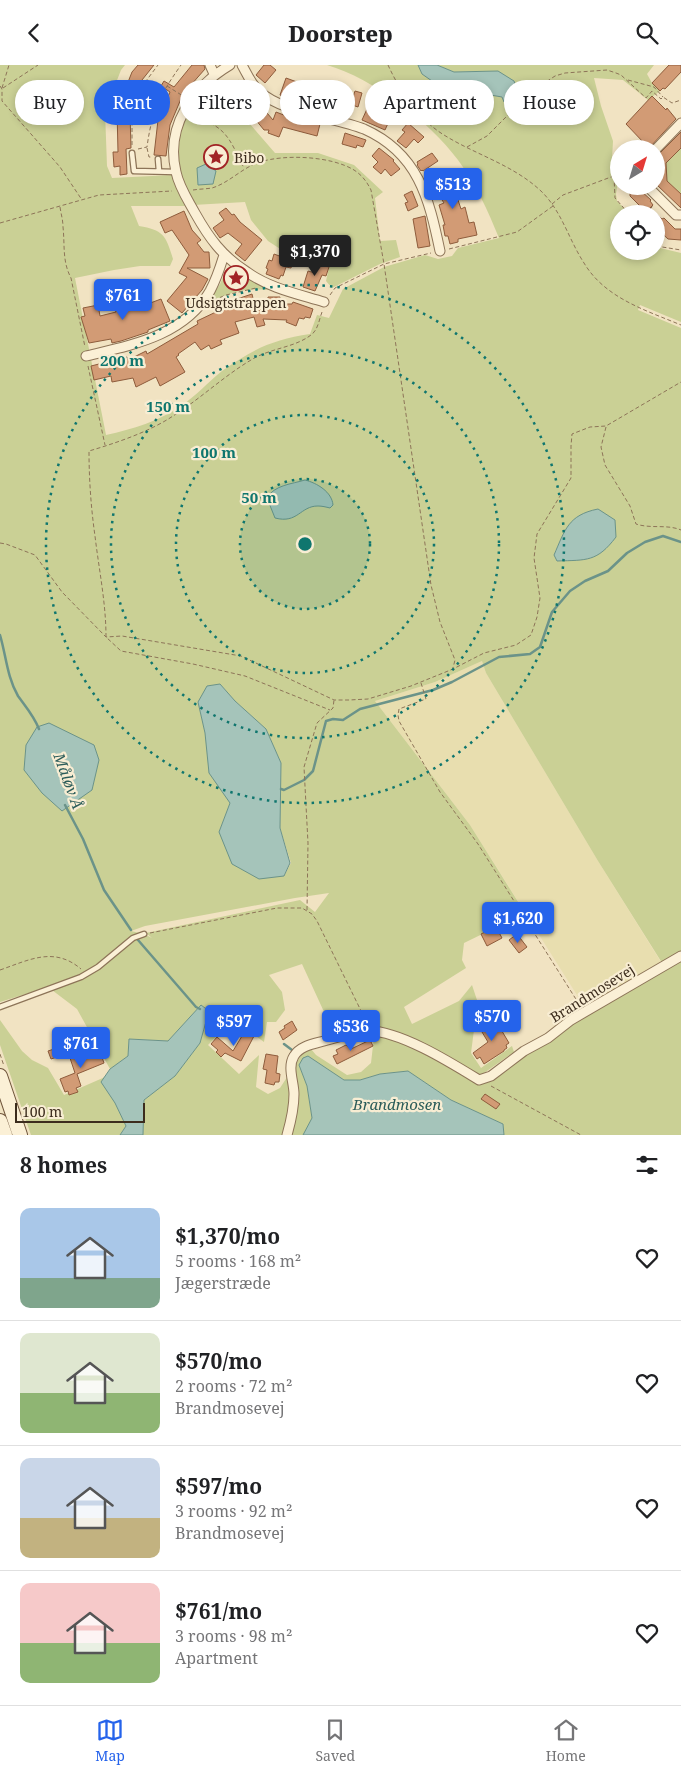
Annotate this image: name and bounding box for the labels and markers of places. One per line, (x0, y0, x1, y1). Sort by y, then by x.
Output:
place icon: Bibo (203, 144, 229, 170)
place label: Bibo (234, 148, 264, 167)
pin: $513 (423, 167, 483, 210)
pin: $1,370 (274, 235, 356, 277)
place icon: Udsigtstrappen (223, 265, 249, 291)
pin: $761 (93, 279, 153, 321)
place label: Udsigtstrappen (185, 293, 287, 312)
centre of rings (296, 535, 314, 553)
pin: $1,620 (477, 901, 559, 944)
pin: $570 (462, 999, 522, 1042)
pin: $597 (204, 1005, 264, 1047)
pin: $536 (321, 1009, 381, 1052)
pin: $761 (51, 1027, 111, 1069)

